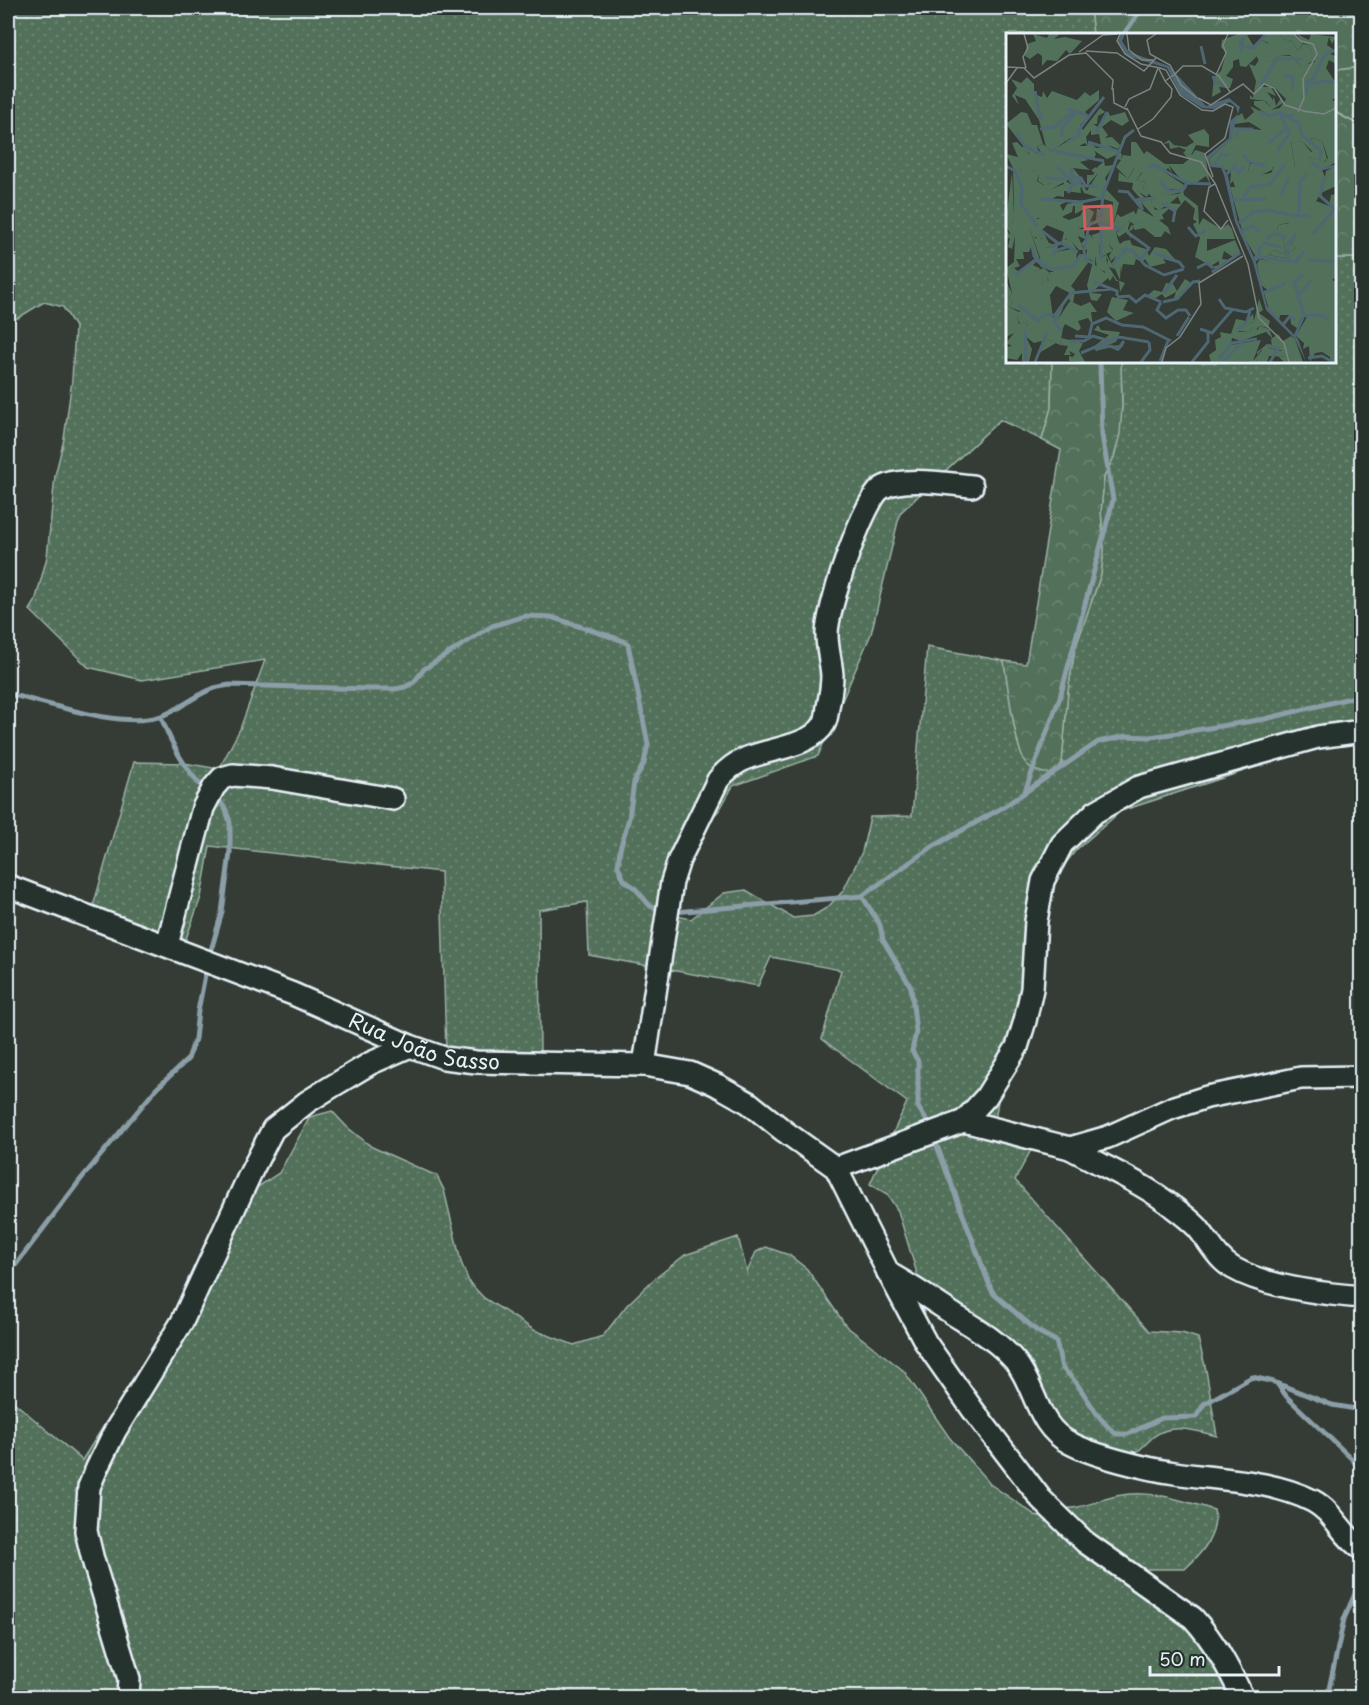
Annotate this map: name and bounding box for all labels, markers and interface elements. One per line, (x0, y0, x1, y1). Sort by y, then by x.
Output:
inset map (1006, 33, 1336, 363)
street label: Rua João Sasso (344, 1003, 500, 1076)
scale bar (1150, 1639, 1279, 1677)
text: 50 m (1159, 1645, 1206, 1672)

